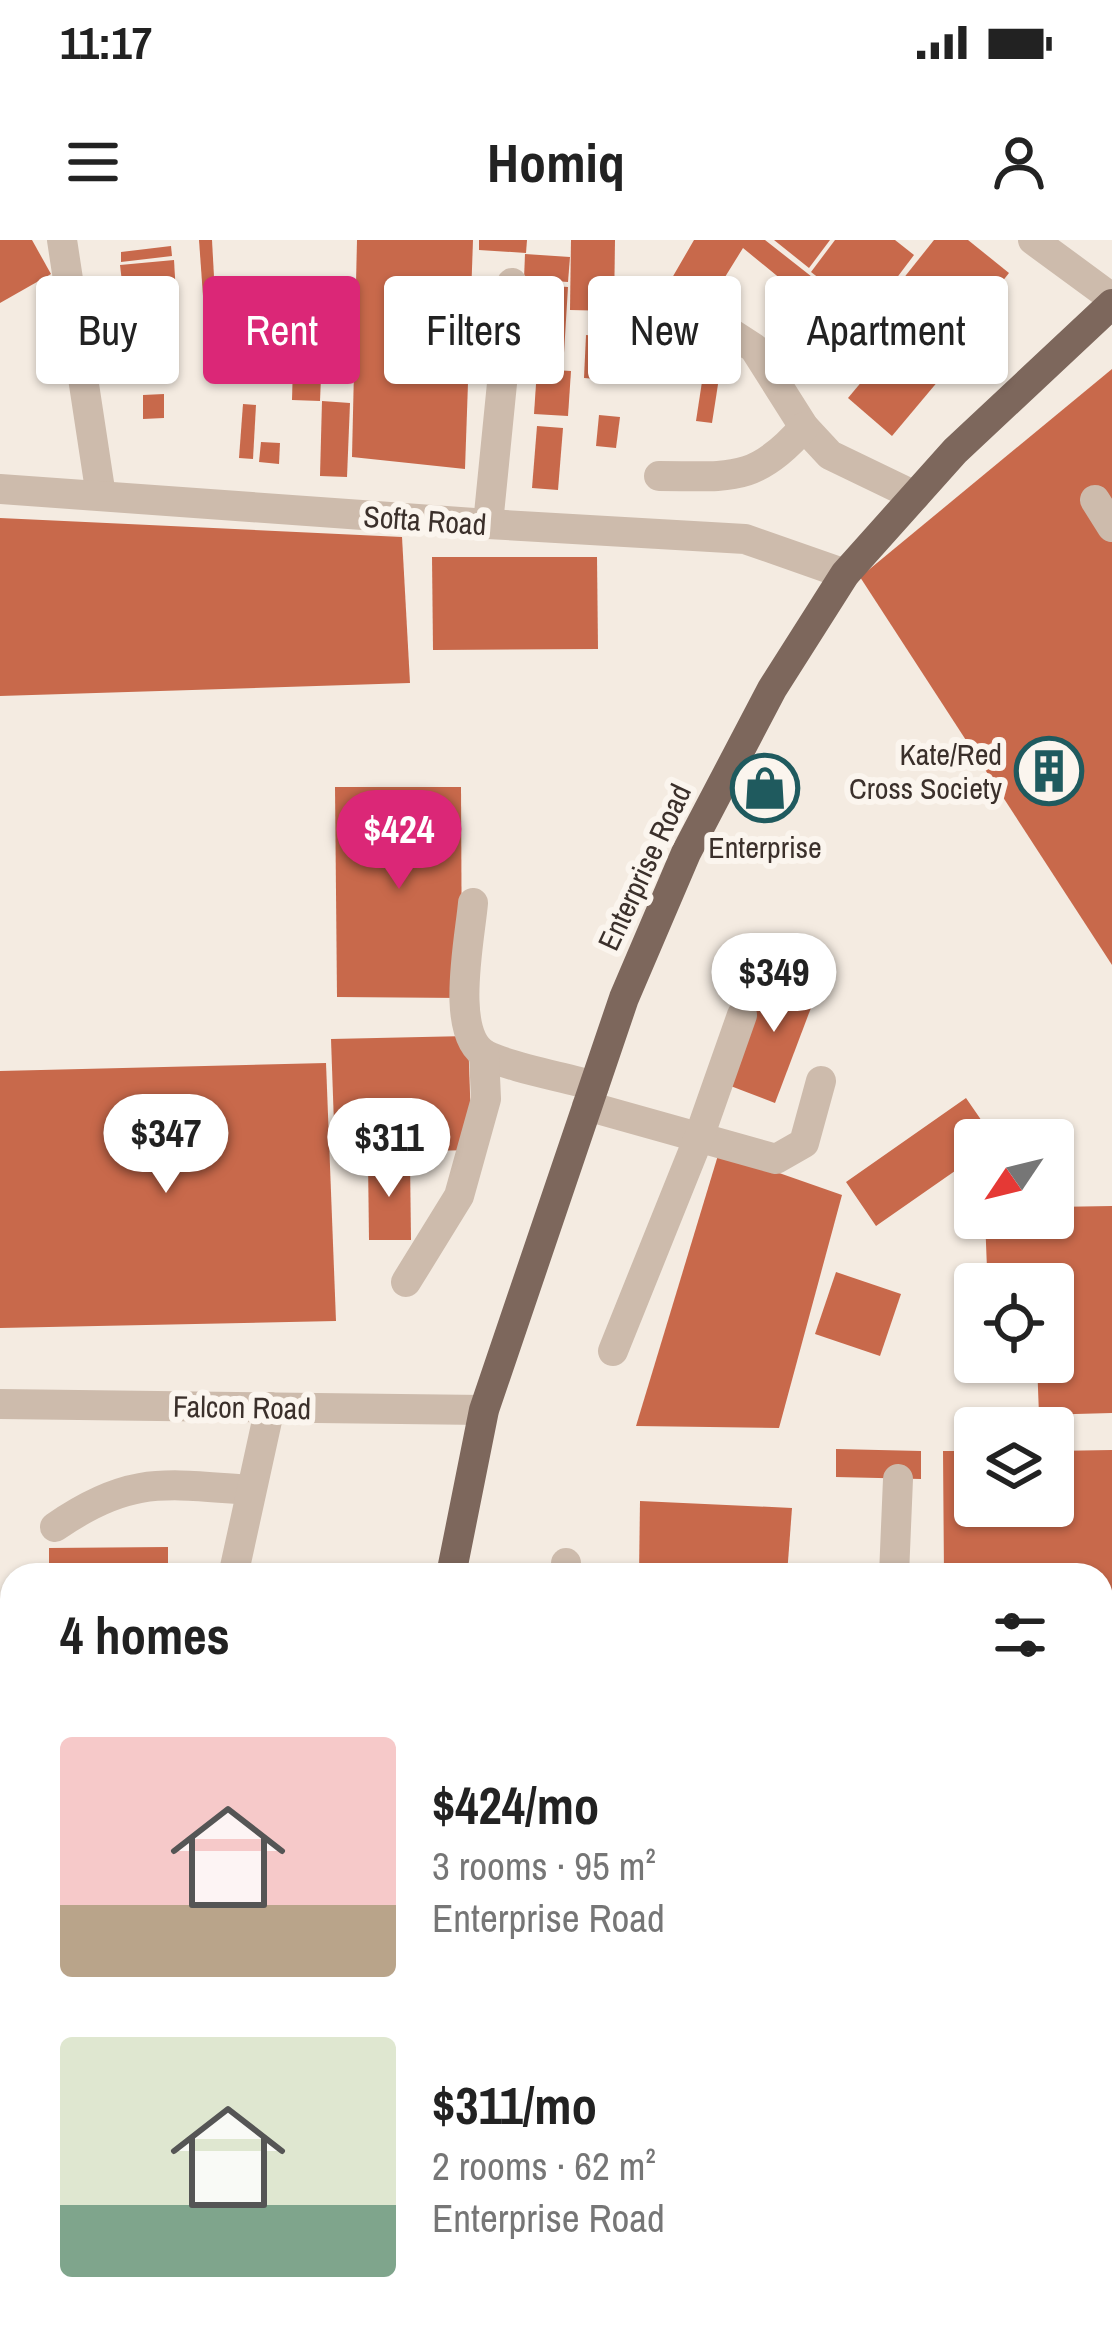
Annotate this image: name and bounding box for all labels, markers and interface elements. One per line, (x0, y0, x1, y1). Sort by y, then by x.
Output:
text: 11:17 (60, 12, 152, 73)
text: Homiq (487, 126, 625, 199)
icon: menu (60, 129, 126, 195)
icon: person (986, 129, 1052, 195)
chip: Buy (36, 276, 179, 384)
chip: Rent (203, 276, 360, 384)
chip: Filters (384, 276, 564, 384)
chip: New (588, 276, 741, 384)
chip: Apartment (765, 276, 1008, 384)
street label: Softa Road (362, 496, 488, 544)
place label: Kate/Red Cross Society (849, 734, 1003, 808)
building icon: Kate/Red Cross Society (1014, 736, 1084, 806)
shop icon: Enterprise (730, 753, 800, 823)
street label: Enterprise Road (588, 777, 700, 957)
pin: $424 (328, 790, 470, 892)
text: $424 (363, 803, 435, 855)
place label: Enterprise (708, 827, 822, 867)
pin: $349 (703, 933, 845, 1035)
text: $349 (738, 946, 810, 998)
pin: $347 (95, 1094, 237, 1196)
pin: $311 (318, 1098, 460, 1200)
text: $347 (130, 1107, 202, 1159)
text: $311 (354, 1111, 424, 1163)
north arrow (954, 1119, 1074, 1239)
map controls (954, 1119, 1074, 1527)
button: locate (954, 1263, 1074, 1383)
street label: Falcon Road (173, 1386, 311, 1428)
button: layers (954, 1407, 1074, 1527)
text: 4 homes (60, 1601, 230, 1670)
icon: filters (987, 1602, 1053, 1668)
text: $424/mo (432, 1771, 599, 1840)
icon: home (156, 1785, 300, 1929)
text: 3 rooms · 95 m² (432, 1840, 656, 1892)
text: Enterprise Road (432, 1892, 665, 1944)
text: $311/mo (432, 2071, 597, 2140)
icon: home (156, 2085, 300, 2229)
text: 2 rooms · 62 m² (432, 2140, 656, 2192)
text: Enterprise Road (432, 2192, 665, 2244)

